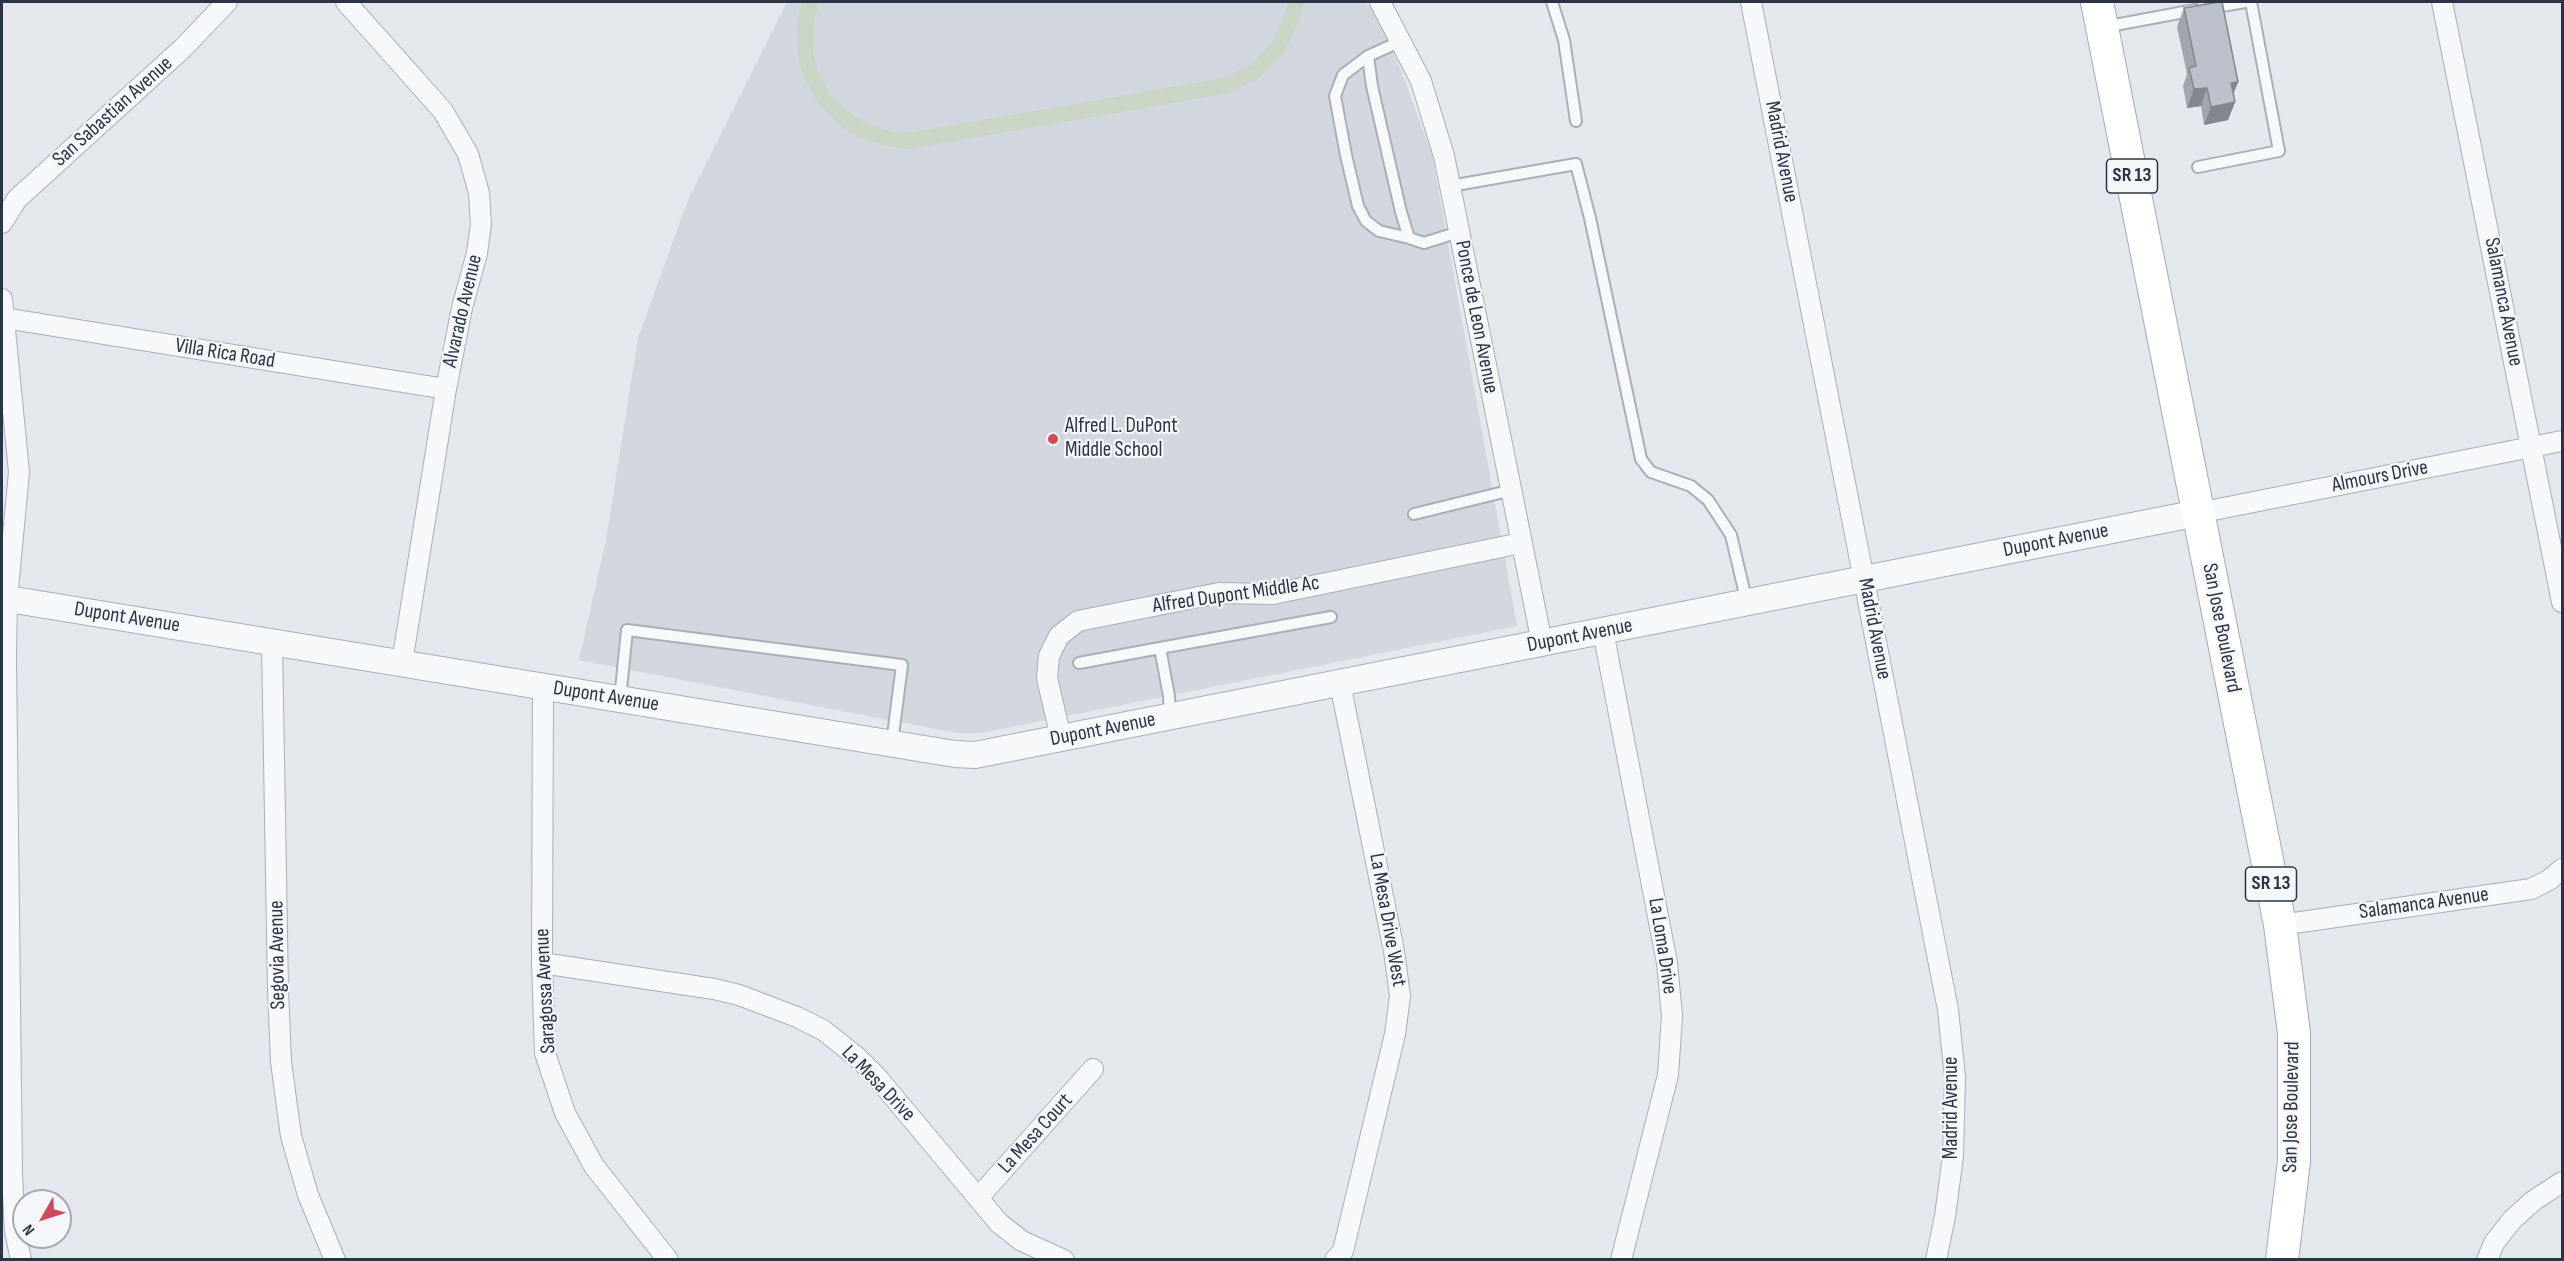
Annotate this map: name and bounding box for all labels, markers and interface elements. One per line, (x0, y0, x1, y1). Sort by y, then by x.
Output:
street label: San Sabastian Avenue (48, 51, 178, 173)
street label: Madrid Avenue (1759, 99, 1803, 205)
road number: SR 13 (2106, 159, 2158, 193)
street label: Salamanca Avenue (2478, 236, 2528, 368)
street label: Ponce de Leon Avenue (1449, 238, 1503, 396)
street label: Alvarado Avenue (438, 252, 488, 370)
street label: Villa Rica Road (173, 334, 277, 374)
place label: Alfred L. DuPont Middle School (1065, 414, 1178, 464)
marker: Alfred L. DuPont Middle School (1046, 432, 1060, 446)
street label: Almours Drive (2330, 455, 2430, 499)
street label: Dupont Avenue (2001, 518, 2111, 564)
street label: San Jose Boulevard (2196, 561, 2246, 695)
street label: Alfred Dupont Middle Ac (1151, 571, 1321, 619)
street label: Madrid Avenue (1852, 576, 1896, 682)
street label: Dupont Avenue (72, 597, 182, 639)
street label: Dupont Avenue (1525, 613, 1635, 659)
street label: Dupont Avenue (551, 676, 661, 718)
street label: Dupont Avenue (1048, 707, 1158, 753)
street label: La Mesa Drive West (1363, 851, 1411, 989)
road number: SR 13 (2246, 867, 2296, 901)
street label: Salamanca Avenue (2358, 882, 2490, 926)
street label: La Loma Drive (1642, 896, 1682, 996)
street label: Segovia Avenue (264, 900, 292, 1010)
street label: Saragossa Avenue (530, 928, 562, 1054)
street label: La Mesa Drive (836, 1041, 920, 1127)
street label: San Jose Boulevard (2278, 1041, 2306, 1173)
street label: Madrid Avenue (1939, 1057, 1965, 1159)
street label: La Mesa Court (993, 1089, 1079, 1179)
north arrow (12, 1189, 72, 1249)
text: N (19, 1220, 39, 1239)

